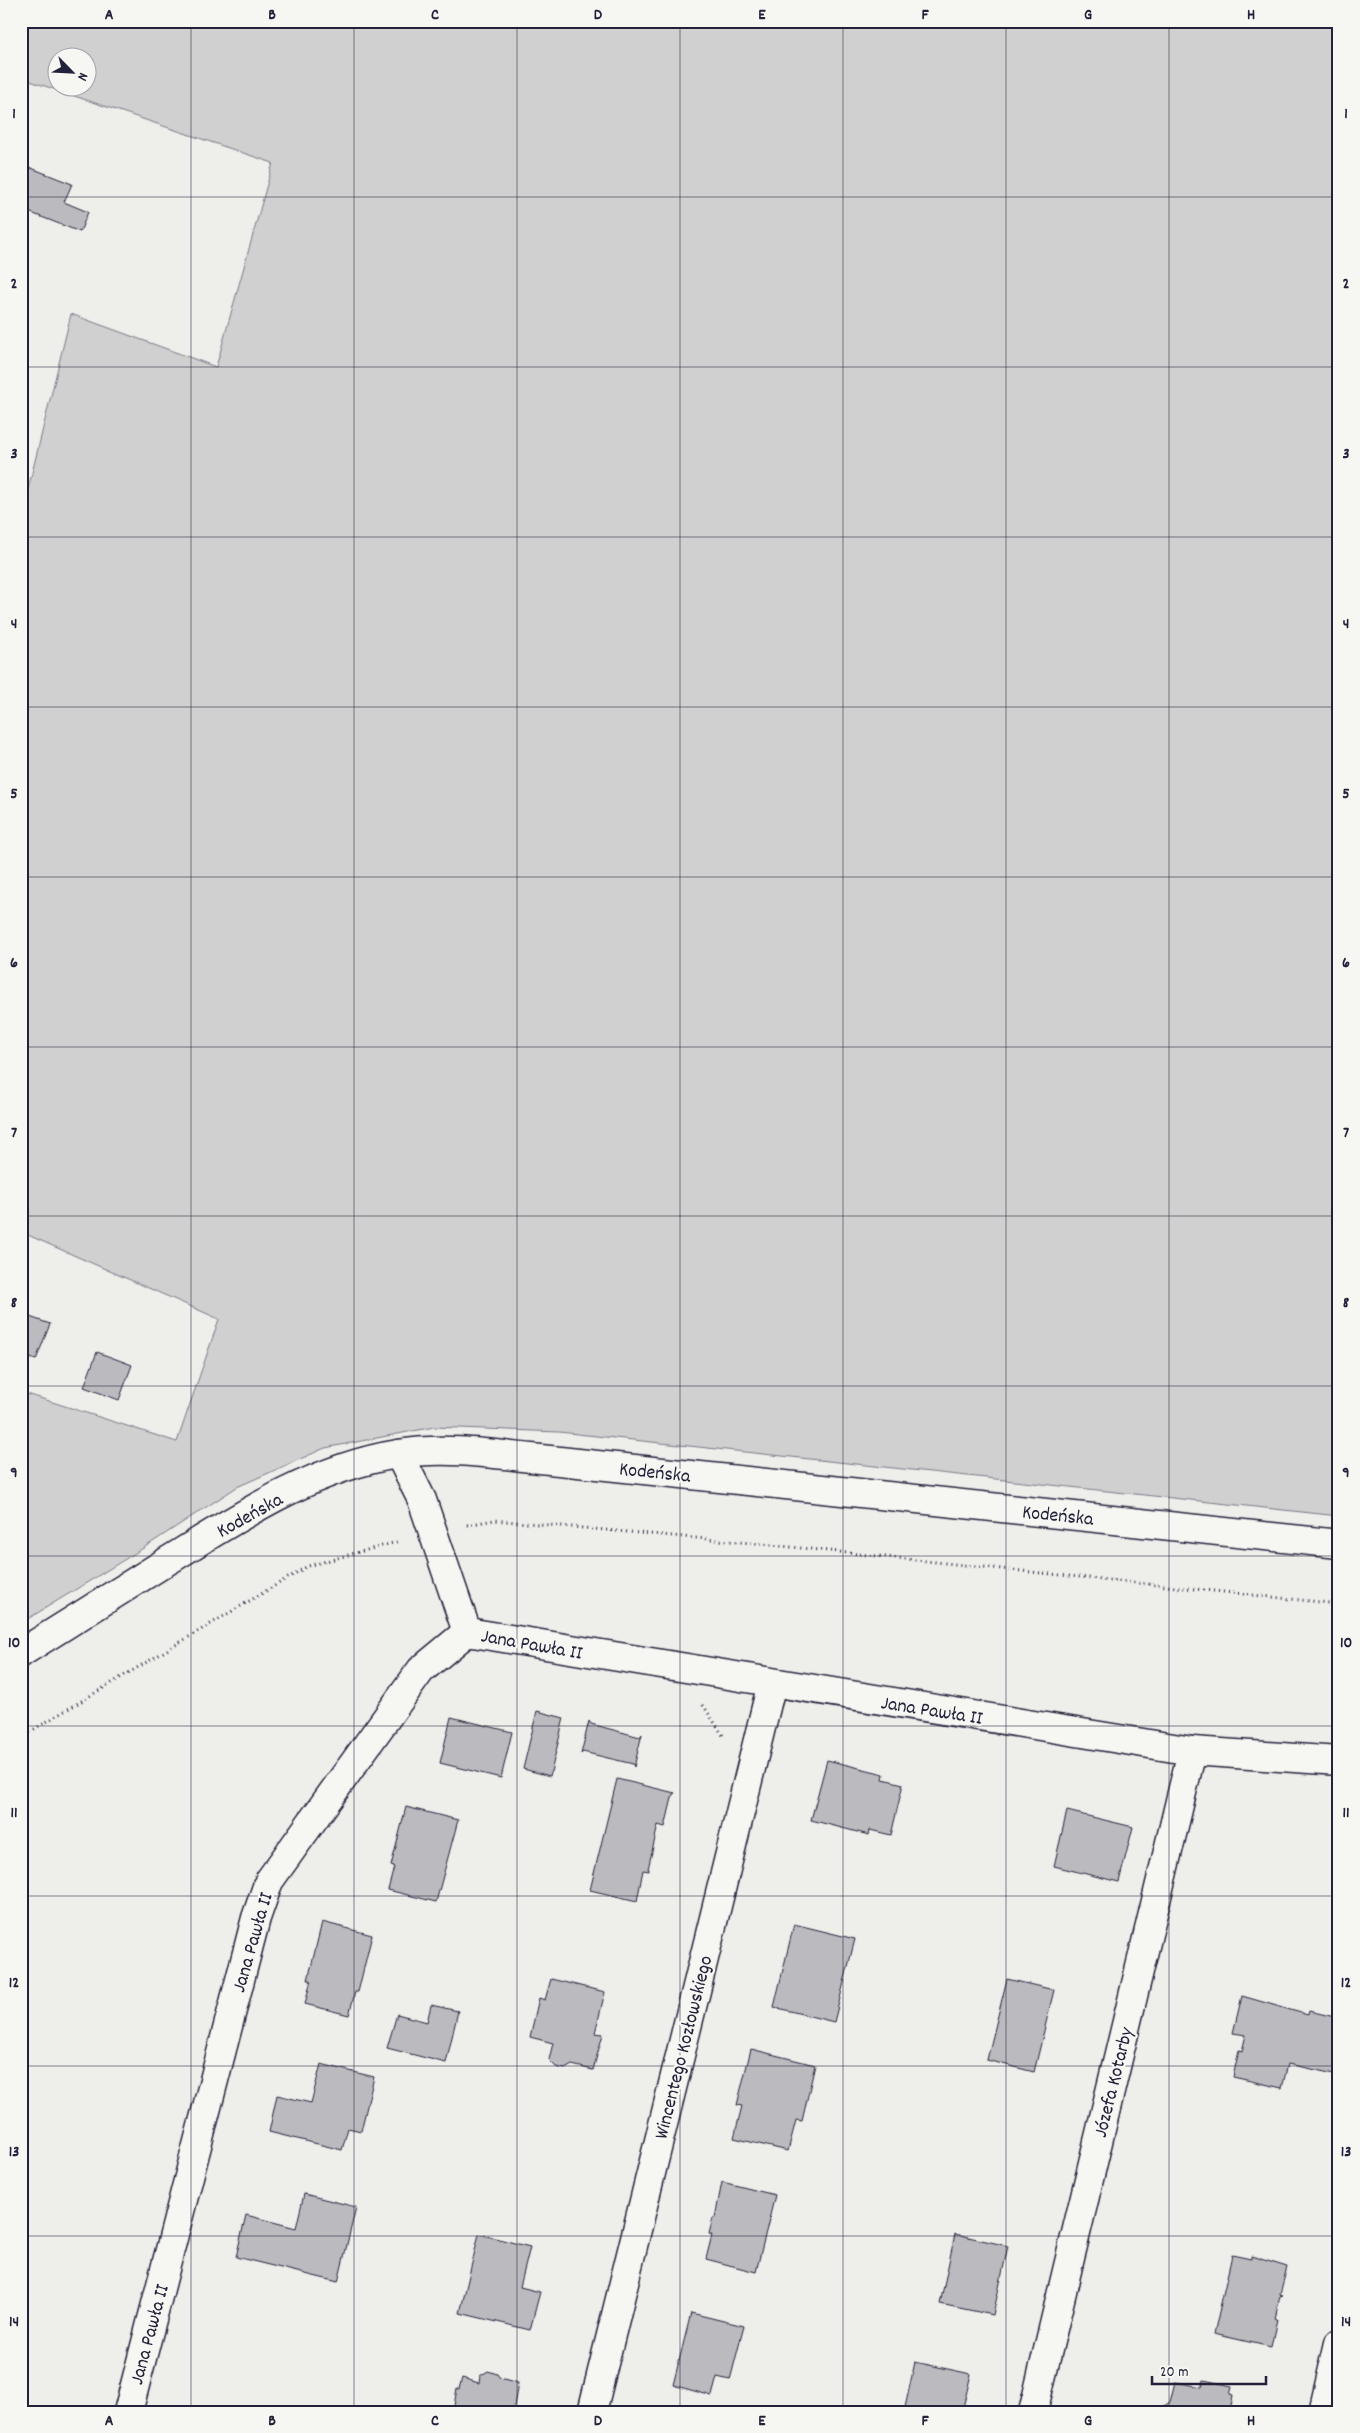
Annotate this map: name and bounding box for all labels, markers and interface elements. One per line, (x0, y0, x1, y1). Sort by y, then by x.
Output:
text: A (105, 4, 114, 27)
text: B (268, 4, 276, 27)
text: C (431, 4, 439, 27)
text: D (594, 4, 603, 27)
text: E (758, 4, 766, 27)
text: F (921, 4, 929, 27)
text: G (1084, 4, 1092, 27)
text: H (1247, 4, 1255, 27)
north arrow (48, 48, 98, 98)
text: N (71, 69, 93, 84)
text: 1 (12, 103, 16, 126)
text: 1 (1344, 103, 1348, 126)
text: 2 (11, 273, 18, 296)
text: 2 (1343, 273, 1350, 296)
text: 3 (10, 443, 18, 466)
text: 3 (1342, 443, 1350, 466)
text: 4 (11, 613, 17, 636)
text: 4 (1343, 613, 1349, 636)
text: 5 (10, 783, 18, 806)
text: 5 (1342, 783, 1350, 806)
text: 6 (10, 952, 18, 975)
text: 6 (1342, 952, 1350, 975)
text: 7 (11, 1122, 17, 1145)
text: 7 (1343, 1122, 1349, 1145)
text: 8 (11, 1292, 18, 1315)
text: 8 (1343, 1292, 1350, 1315)
street label: Kodeńska (618, 1456, 692, 1492)
text: 9 (10, 1462, 18, 1485)
text: 9 (1342, 1462, 1350, 1485)
street label: Kodeńska (212, 1487, 289, 1546)
street label: Kodeńska (1021, 1499, 1095, 1535)
street label: Jana Pawła II (479, 1623, 584, 1669)
text: 10 (8, 1632, 20, 1655)
text: 10 (1340, 1632, 1352, 1655)
street label: Jana Pawła II (879, 1690, 984, 1734)
text: 11 (10, 1802, 18, 1825)
text: 11 (1342, 1802, 1350, 1825)
street label: Jana Pawła II (226, 1890, 281, 1996)
street label: Wincentego Kozłowskiego (649, 1953, 721, 2142)
text: 12 (9, 1972, 19, 1995)
text: 12 (1341, 1972, 1351, 1995)
street label: Józefa Kotarby (1088, 2024, 1142, 2141)
text: 13 (9, 2141, 19, 2164)
text: 13 (1341, 2141, 1351, 2164)
street label: Jana Pawła II (124, 2282, 178, 2388)
text: 14 (9, 2311, 19, 2334)
text: 14 (1341, 2311, 1351, 2334)
scale bar (1152, 2353, 1266, 2385)
text: 20 m (1160, 2362, 1188, 2384)
text: A (105, 2410, 114, 2433)
text: B (268, 2410, 276, 2433)
text: C (431, 2410, 439, 2433)
text: D (594, 2410, 603, 2433)
text: E (758, 2410, 766, 2433)
text: F (921, 2410, 929, 2433)
text: G (1084, 2410, 1092, 2433)
text: H (1247, 2410, 1255, 2433)

